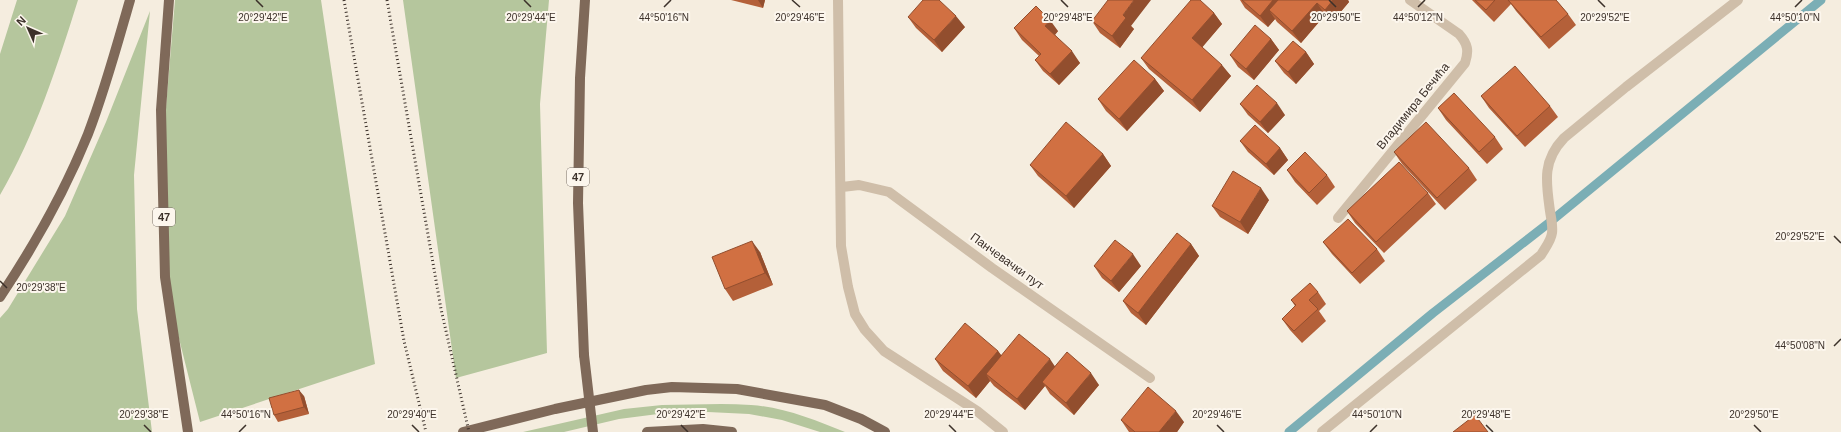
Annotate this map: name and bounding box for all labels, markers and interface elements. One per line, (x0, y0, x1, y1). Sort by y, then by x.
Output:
north arrow (8, 8, 48, 48)
text: 20°29'42"E (238, 12, 288, 23)
text: 20°29'44"E (506, 12, 556, 23)
text: 44°50'16"N (639, 12, 689, 23)
text: 20°29'46"E (775, 12, 825, 23)
text: 20°29'48"E (1043, 12, 1093, 23)
text: 20°29'50"E (1311, 12, 1361, 23)
text: 44°50'12"N (1393, 12, 1443, 23)
text: 20°29'52"E (1580, 12, 1630, 23)
text: 44°50'10"N (1770, 12, 1820, 23)
text: N (14, 14, 28, 28)
street label: Владимира Бечића (1374, 60, 1452, 152)
road number: 47 (567, 168, 589, 186)
road number: 47 (153, 208, 175, 226)
street label: Панчевачки пут (968, 230, 1047, 293)
text: 20°29'52"E (1775, 231, 1825, 242)
text: 20°29'38"E (16, 282, 66, 293)
text: 44°50'08"N (1775, 340, 1825, 351)
text: 20°29'38"E (119, 409, 169, 420)
text: 44°50'16"N (221, 409, 271, 420)
text: 20°29'40"E (387, 409, 437, 420)
text: 20°29'42"E (656, 409, 706, 420)
text: 20°29'44"E (924, 409, 974, 420)
text: 20°29'46"E (1192, 409, 1242, 420)
text: 44°50'10"N (1352, 409, 1402, 420)
text: 20°29'48"E (1461, 409, 1511, 420)
text: 20°29'50"E (1729, 409, 1779, 420)

